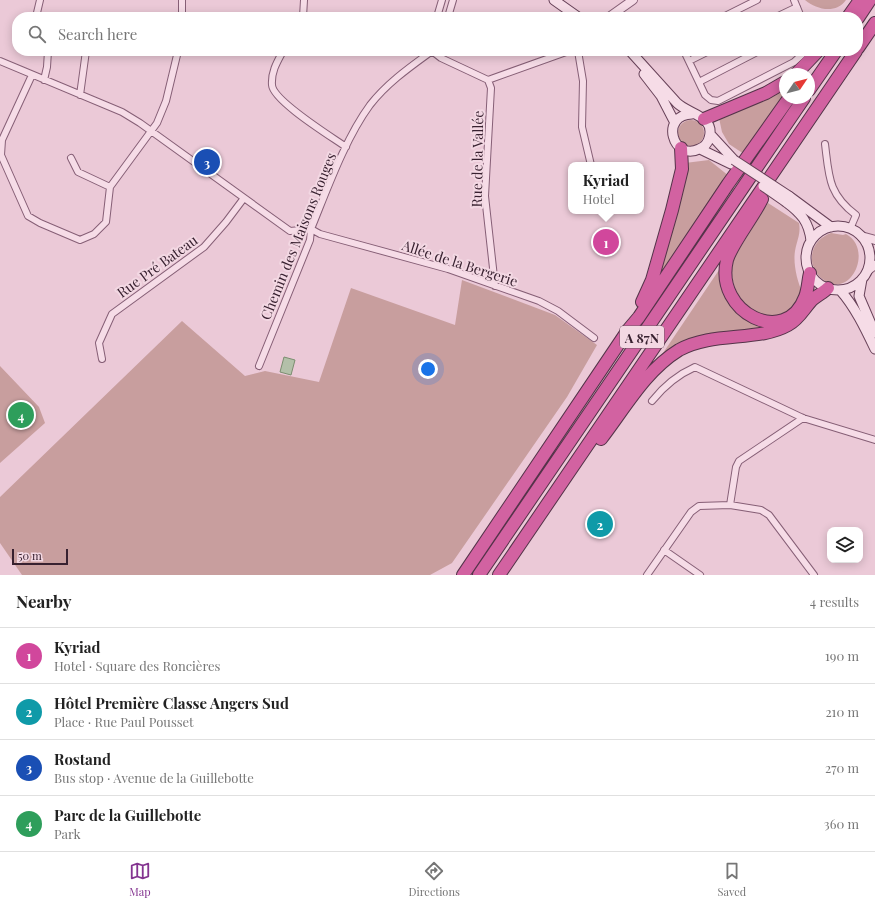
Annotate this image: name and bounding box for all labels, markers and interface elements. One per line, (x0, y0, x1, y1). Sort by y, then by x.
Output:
search box (12, 12, 863, 56)
icon: search (26, 23, 48, 45)
text: Search here (58, 24, 137, 44)
north arrow (779, 68, 815, 104)
street label: Rue de la Vallée (467, 110, 487, 208)
pin: 3 (194, 147, 220, 177)
street label: Chemin des Maisons Rouges (256, 149, 340, 323)
popup (568, 162, 644, 214)
text: Kyriad (583, 170, 629, 190)
text: Hotel (583, 190, 614, 207)
pin: 1 (593, 227, 619, 257)
street label: Rue Pré Bateau (113, 230, 201, 302)
street label: Allée de la Bergerie (399, 235, 520, 291)
road number: A 87N (620, 326, 664, 348)
your location (418, 359, 438, 379)
pin: 4 (8, 400, 34, 430)
pin: 2 (587, 509, 613, 539)
map controls (827, 527, 863, 563)
button: layers (827, 527, 863, 563)
scale bar (12, 547, 68, 566)
text: 50 m (18, 548, 42, 563)
text: Nearby (16, 590, 71, 612)
text: 4 results (810, 593, 859, 610)
text: Kyriad (54, 637, 100, 657)
text: 1 (27, 647, 31, 664)
text: 190 m (825, 647, 859, 664)
text: Hotel · Square des Roncières (54, 657, 220, 674)
text: Hôtel Première Classe Angers Sud (54, 693, 289, 713)
text: 2 (26, 703, 32, 720)
text: 210 m (825, 703, 859, 720)
text: Place · Rue Paul Pousset (54, 713, 194, 730)
text: Rostand (54, 749, 111, 769)
text: 3 (26, 759, 32, 776)
text: 270 m (825, 759, 859, 776)
text: Bus stop · Avenue de la Guillebotte (54, 769, 254, 786)
text: Parc de la Guillebotte (54, 805, 201, 825)
text: 4 (26, 815, 32, 832)
text: 360 m (824, 815, 859, 832)
text: Park (54, 825, 81, 842)
tab: Map (129, 860, 151, 899)
tab: Directions (408, 860, 460, 899)
tab: Saved (718, 860, 746, 899)

